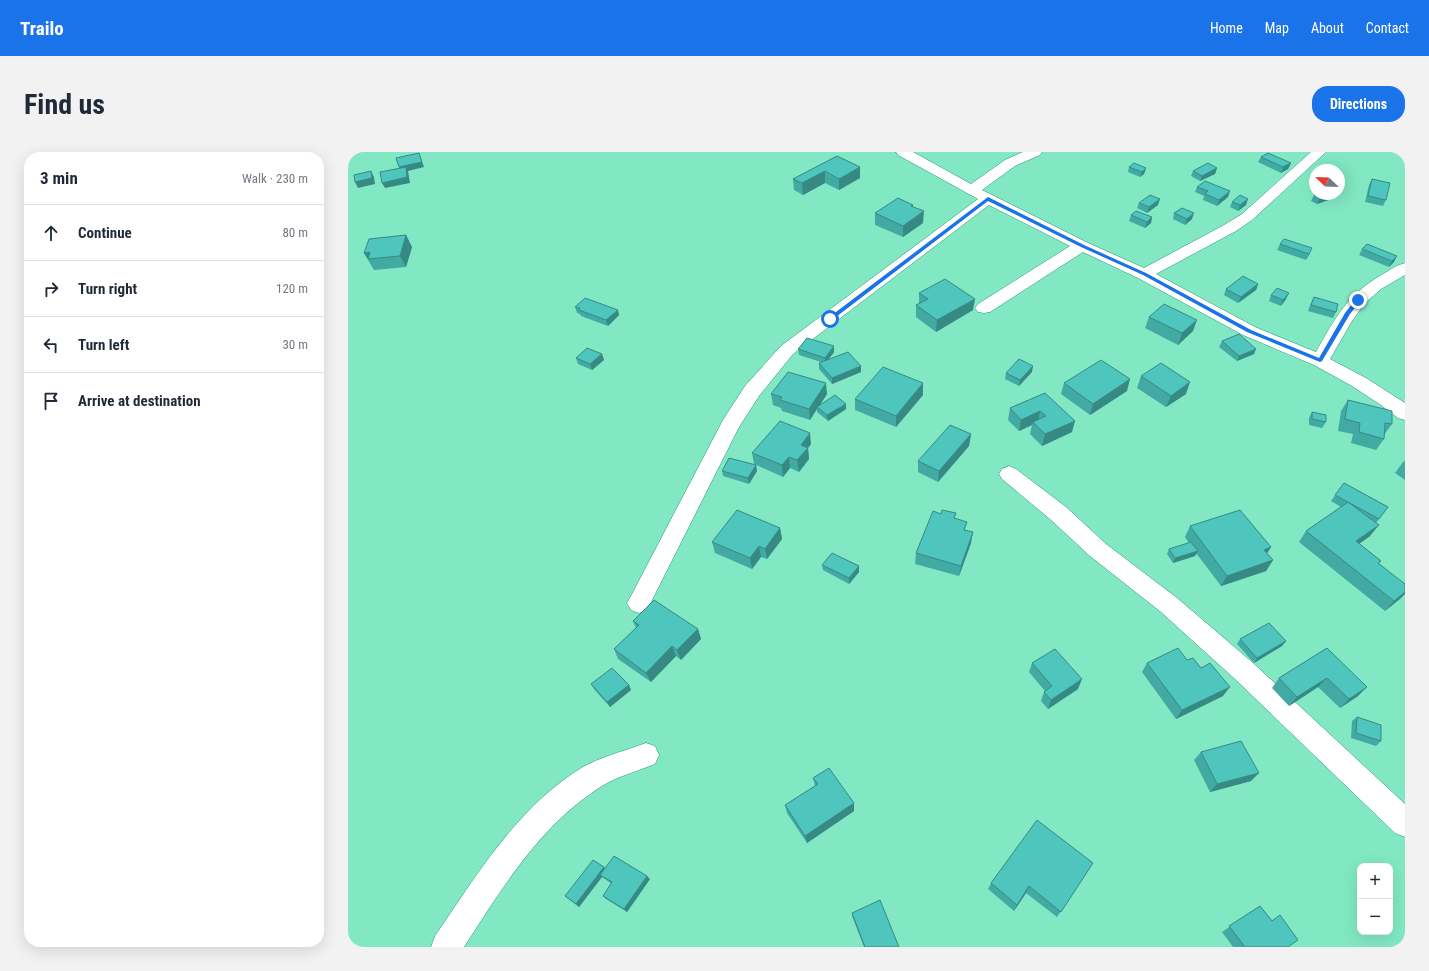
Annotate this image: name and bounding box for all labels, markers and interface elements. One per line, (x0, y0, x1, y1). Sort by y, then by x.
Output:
text: Trailo (20, 17, 64, 40)
text: Home (1210, 20, 1243, 36)
text: Map (1265, 20, 1289, 36)
text: About (1311, 20, 1344, 36)
text: Contact (1366, 20, 1409, 36)
button: Directions (1312, 86, 1405, 122)
text: Find us (24, 88, 105, 121)
north arrow (1309, 164, 1345, 200)
text: 3 min (40, 168, 78, 188)
text: Walk · 230 m (242, 171, 308, 186)
icon: ahead (40, 222, 62, 244)
text: Continue (78, 224, 132, 242)
text: 80 m (282, 225, 308, 240)
icon: right (40, 278, 62, 300)
text: Turn right (78, 280, 137, 298)
text: 120 m (276, 281, 308, 296)
route end (1349, 291, 1367, 309)
route start (821, 310, 839, 328)
icon: left (40, 334, 62, 356)
text: Turn left (78, 336, 129, 354)
text: 30 m (282, 337, 308, 352)
icon: arrive (40, 390, 62, 412)
text: Arrive at destination (78, 392, 201, 410)
map controls (1357, 863, 1393, 935)
button: + (1357, 863, 1393, 899)
button: − (1357, 899, 1393, 935)

